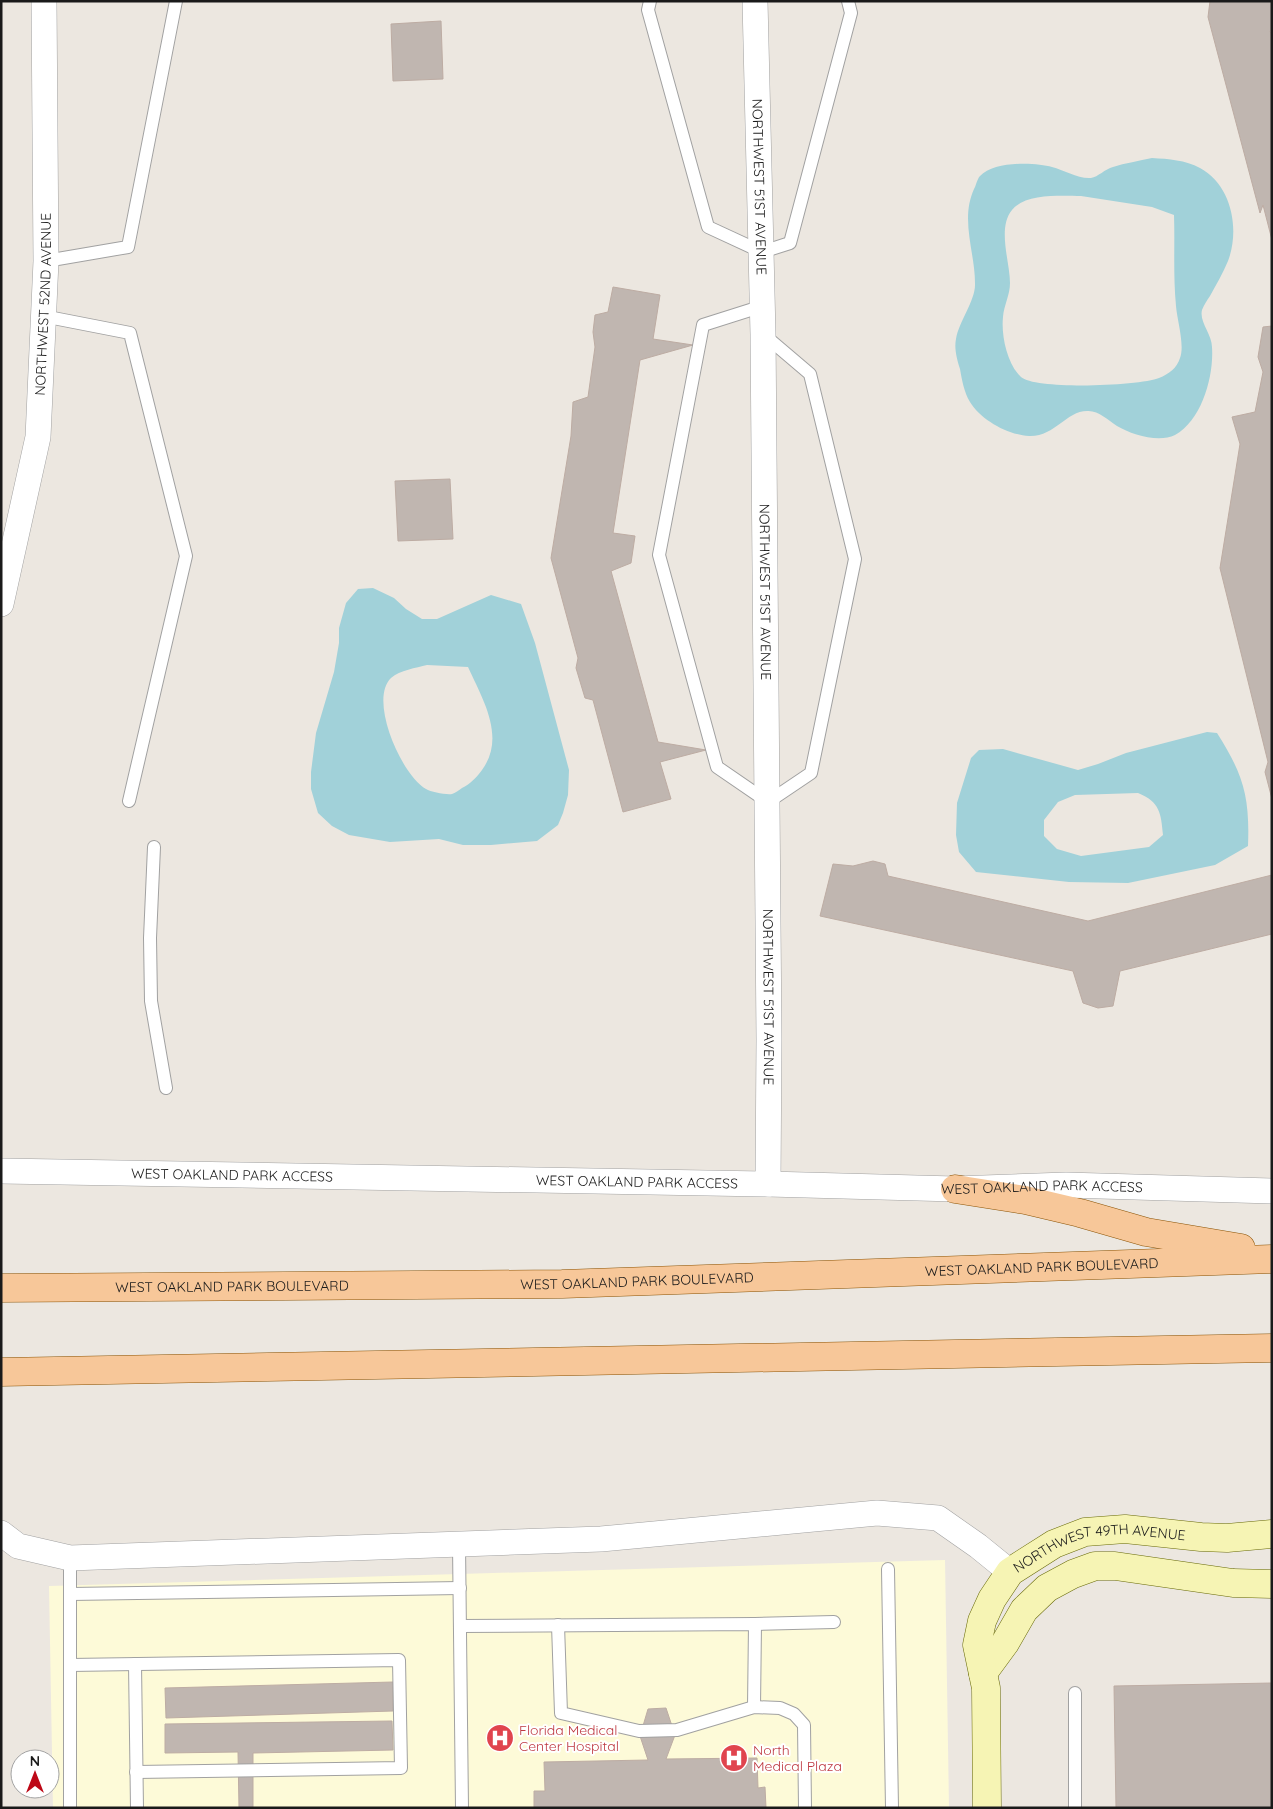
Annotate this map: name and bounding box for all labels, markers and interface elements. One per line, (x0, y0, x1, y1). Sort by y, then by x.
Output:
street label: NORTHWEST 51ST AVENUE (748, 98, 771, 275)
street label: NORTHWEST 52ND AVENUE (31, 213, 55, 396)
street label: NORTHWEST 51ST AVENUE (755, 504, 775, 680)
street label: NORTHWEST 51ST AVENUE (759, 909, 778, 1085)
street label: WEST OAKLAND PARK ACCESS (131, 1164, 333, 1186)
street label: WEST OAKLAND PARK ACCESS (536, 1171, 738, 1192)
street label: WEST OAKLAND PARK ACCESS (941, 1176, 1143, 1198)
street label: WEST OAKLAND PARK BOULEVARD (925, 1254, 1159, 1280)
street label: WEST OAKLAND PARK BOULEVARD (520, 1268, 754, 1293)
street label: WEST OAKLAND PARK BOULEVARD (115, 1277, 349, 1296)
street label: NORTHWEST 49TH AVENUE (1010, 1520, 1186, 1577)
place label: Florida Medical Center Hospital (519, 1721, 619, 1755)
hospital icon: Florida Medical Center Hospital (485, 1723, 515, 1753)
place label: North Medical Plaza (753, 1741, 842, 1775)
hospital icon: North Medical Plaza (719, 1743, 749, 1773)
north arrow (10, 1749, 60, 1799)
text: N (30, 1752, 40, 1770)

